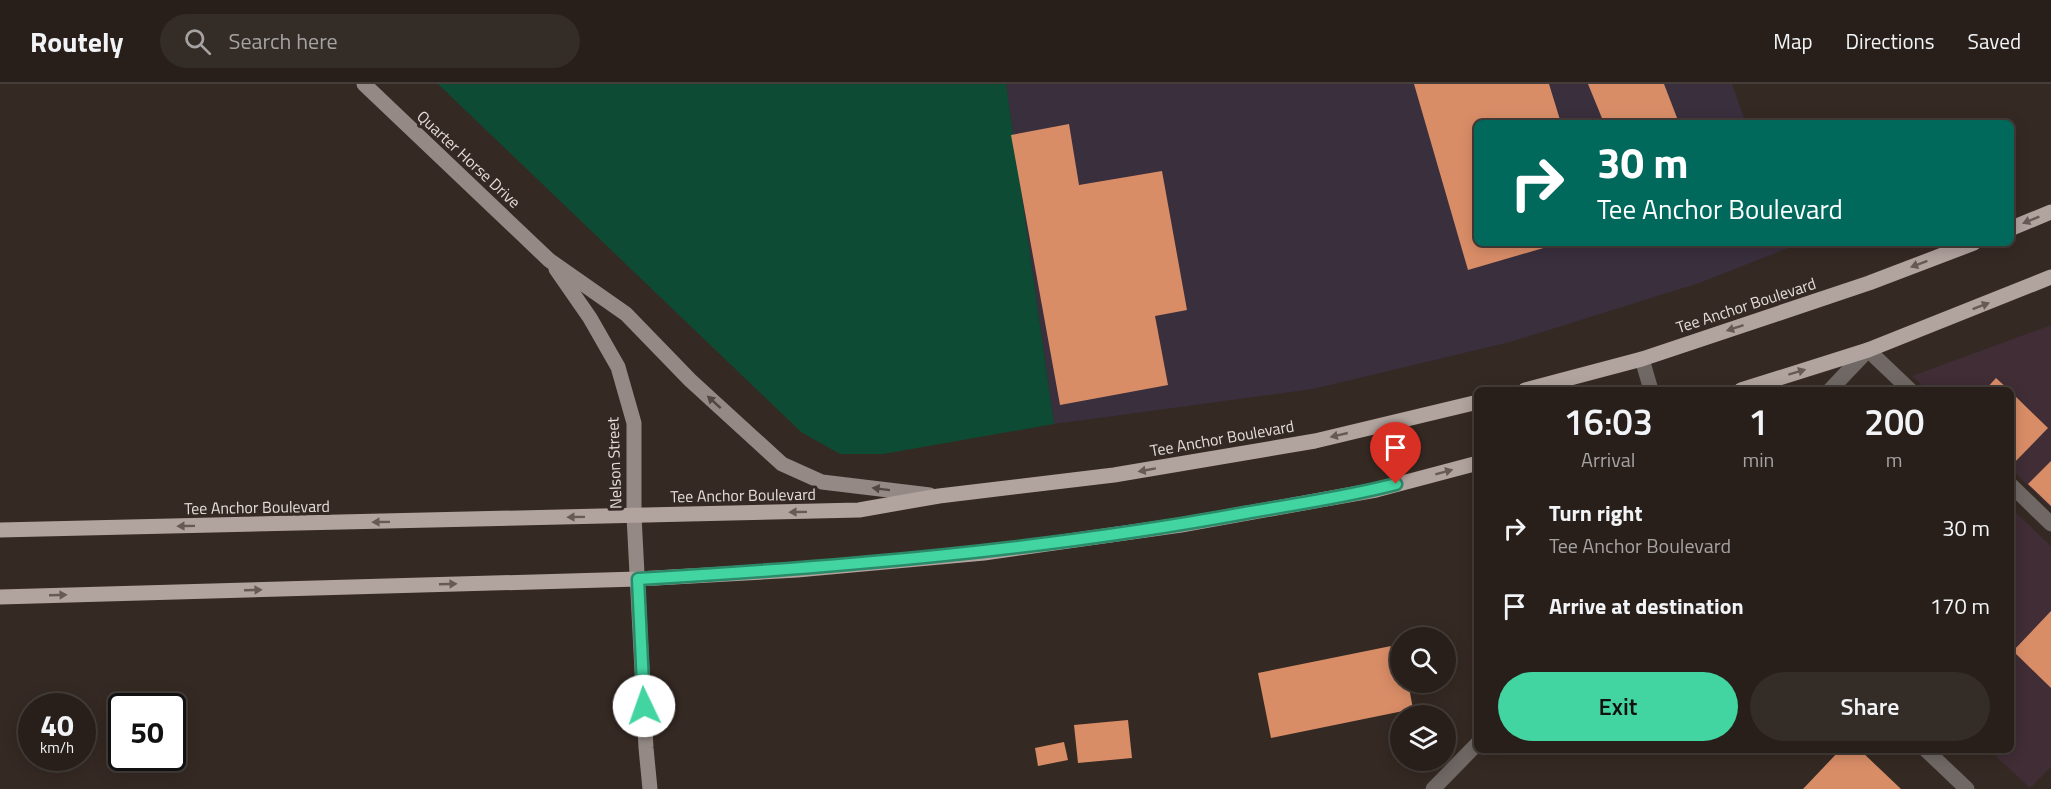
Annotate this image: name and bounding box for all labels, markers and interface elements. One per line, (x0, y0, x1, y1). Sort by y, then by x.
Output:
search box (160, 14, 580, 68)
text: Routely (30, 20, 124, 63)
text: Search here (229, 24, 338, 58)
icon: search (181, 25, 214, 58)
text: Map (1773, 25, 1813, 57)
text: Directions (1846, 25, 1935, 57)
text: Saved (1968, 25, 2021, 57)
street label: Quarter Horse Drive (412, 104, 526, 214)
text: 30 m (1597, 130, 1689, 194)
icon: right (1498, 144, 1576, 222)
text: Tee Anchor Boulevard (1597, 188, 1843, 229)
one-way arrow (2022, 215, 2040, 225)
one-way arrow (1910, 260, 1928, 269)
street label: Tee Anchor Boulevard (1673, 271, 1819, 339)
one-way arrow (1972, 301, 1990, 311)
one-way arrow (1726, 324, 1744, 333)
one-way arrow (1788, 367, 1806, 377)
text: 16:03 (1564, 394, 1653, 449)
text: 1 (1748, 394, 1768, 449)
text: 200 (1864, 394, 1924, 449)
one-way arrow (707, 395, 722, 409)
street label: Tee Anchor Boulevard (1148, 414, 1296, 462)
street label: Nelson Street (600, 416, 628, 509)
pin (1370, 422, 1421, 484)
one-way arrow (1329, 431, 1348, 440)
icon: arrive (1379, 431, 1412, 464)
text: Arrival (1581, 444, 1635, 475)
text: min (1742, 444, 1774, 475)
text: m (1886, 444, 1902, 475)
one-way arrow (1137, 465, 1156, 474)
one-way arrow (1435, 466, 1453, 476)
street label: Tee Anchor Boulevard (670, 482, 816, 508)
one-way arrow (872, 485, 891, 494)
street label: Tee Anchor Boulevard (184, 494, 330, 520)
text: Turn right (1549, 496, 1643, 530)
one-way arrow (788, 507, 807, 516)
text: 30 m (1942, 511, 1990, 545)
one-way arrow (566, 512, 585, 522)
icon: right (1498, 512, 1531, 545)
one-way arrow (371, 517, 390, 526)
one-way arrow (176, 522, 195, 531)
text: Tee Anchor Boulevard (1549, 530, 1731, 561)
one-way arrow (439, 580, 458, 589)
one-way arrow (244, 585, 263, 594)
text: Arrive at destination (1549, 589, 1744, 623)
text: 170 m (1930, 589, 1990, 623)
one-way arrow (49, 590, 68, 600)
icon: arrive (1498, 590, 1531, 623)
map controls (1390, 627, 1456, 771)
button: search (1390, 627, 1456, 693)
button: Exit (1498, 672, 1738, 741)
button: Share (1750, 672, 1990, 741)
position arrow (612, 674, 676, 738)
speed limit sign: 50 (108, 693, 186, 771)
text: 40 (40, 702, 74, 748)
button: layers (1390, 705, 1456, 771)
text: km/h (40, 736, 74, 759)

